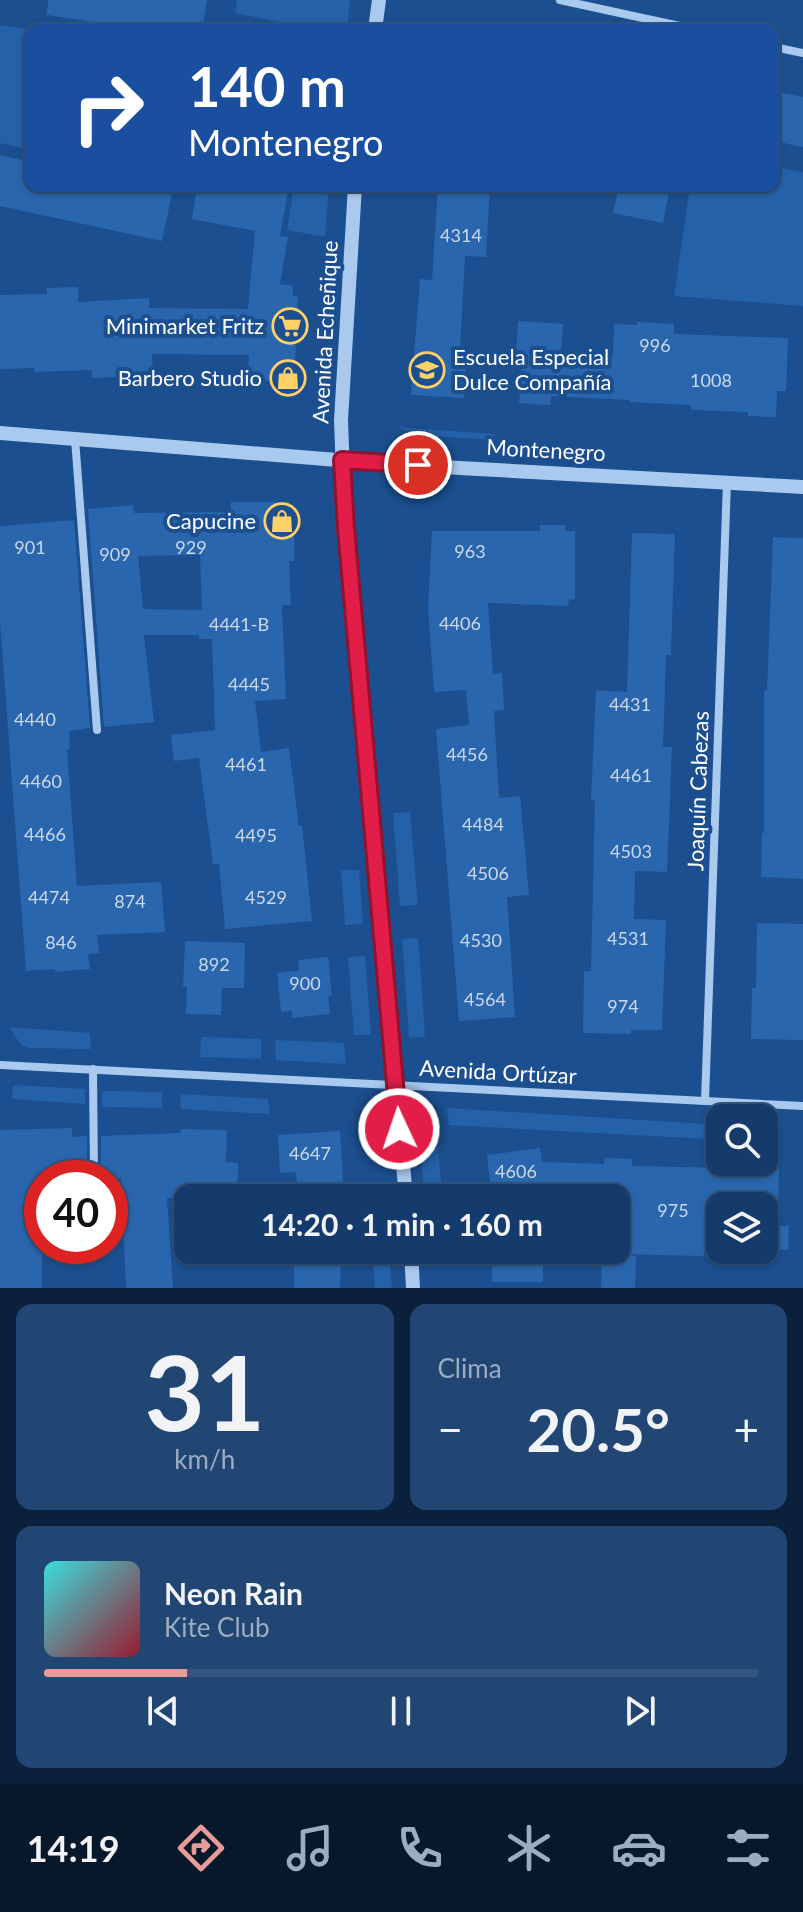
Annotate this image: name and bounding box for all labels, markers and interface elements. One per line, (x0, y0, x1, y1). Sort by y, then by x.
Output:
text: 140 m (188, 52, 346, 119)
icon: right (56, 56, 160, 160)
text: Montenegro (188, 120, 384, 164)
house number: 4314 (440, 224, 482, 246)
street label: Avenida Echeñique (306, 240, 343, 424)
supermarket icon: Minimarket Fritz (271, 307, 309, 345)
place label: Minimarket Fritz (106, 312, 264, 339)
house number: 996 (639, 334, 671, 356)
place label: Escuela Especial Dulce Compañía (453, 343, 611, 395)
school or university icon: Escuela Especial Dulce Compañía (408, 351, 446, 389)
shop icon: Barbero Studio (269, 359, 307, 397)
place label: Barbero Studio (118, 364, 262, 391)
house number: 1008 (690, 369, 732, 391)
pin (384, 431, 452, 499)
street label: Montenegro (486, 433, 606, 466)
icon: arrive (396, 443, 440, 487)
shop icon: Capucine (263, 502, 301, 540)
place label: Capucine (166, 507, 256, 534)
house number: 901 (14, 536, 46, 558)
house number: 929 (175, 536, 207, 558)
house number: 963 (454, 540, 486, 562)
house number: 909 (99, 543, 131, 565)
house number: 4406 (439, 612, 481, 634)
house number: 4441-B (209, 613, 269, 635)
house number: 4445 (228, 673, 270, 695)
house number: 4431 (609, 693, 651, 715)
house number: 4440 (14, 708, 56, 730)
street label: Joaquín Cabezas (681, 711, 714, 871)
house number: 4456 (446, 743, 488, 765)
house number: 4461 (225, 753, 267, 775)
house number: 4461 (610, 764, 652, 786)
house number: 4460 (20, 770, 62, 792)
house number: 4484 (462, 813, 504, 835)
house number: 4466 (24, 823, 66, 845)
house number: 4495 (235, 824, 277, 846)
house number: 4503 (610, 840, 652, 862)
house number: 4506 (467, 862, 509, 884)
house number: 4474 (28, 886, 70, 908)
house number: 4529 (245, 886, 287, 908)
house number: 874 (114, 890, 146, 912)
house number: 4531 (607, 927, 649, 949)
house number: 4530 (460, 929, 502, 951)
house number: 846 (45, 931, 77, 953)
house number: 892 (198, 953, 230, 975)
house number: 900 (289, 972, 321, 994)
house number: 4564 (464, 988, 506, 1010)
house number: 974 (607, 995, 639, 1017)
street label: Avenida Ortúzar (419, 1054, 577, 1089)
position arrow (357, 1087, 441, 1171)
map controls (706, 1104, 778, 1264)
button: search (706, 1104, 778, 1176)
house number: 4647 (289, 1142, 331, 1164)
speed limit sign: 40 (24, 1160, 128, 1264)
house number: 4606 (495, 1160, 537, 1182)
button: layers (706, 1192, 778, 1264)
house number: 975 (657, 1199, 689, 1221)
text: 14:20 · 1 min · 160 m (261, 1206, 543, 1242)
text: 31 (144, 1328, 265, 1453)
text: Clima (438, 1352, 502, 1384)
text: 20.5° (526, 1393, 670, 1465)
text: − (438, 1403, 463, 1455)
text: + (733, 1403, 759, 1455)
text: km/h (174, 1443, 235, 1475)
text: Neon Rain (164, 1575, 303, 1611)
text: Kite Club (164, 1611, 270, 1643)
icon: previous (141, 1689, 185, 1733)
icon: pause (379, 1689, 423, 1733)
icon: next (618, 1689, 662, 1733)
icon: directions (173, 1820, 229, 1876)
icon: music (282, 1820, 338, 1876)
icon: phone (392, 1820, 448, 1876)
icon: climate (501, 1820, 557, 1876)
icon: car (611, 1820, 667, 1876)
icon: filters (720, 1820, 776, 1876)
text: 14:19 (27, 1826, 120, 1870)

